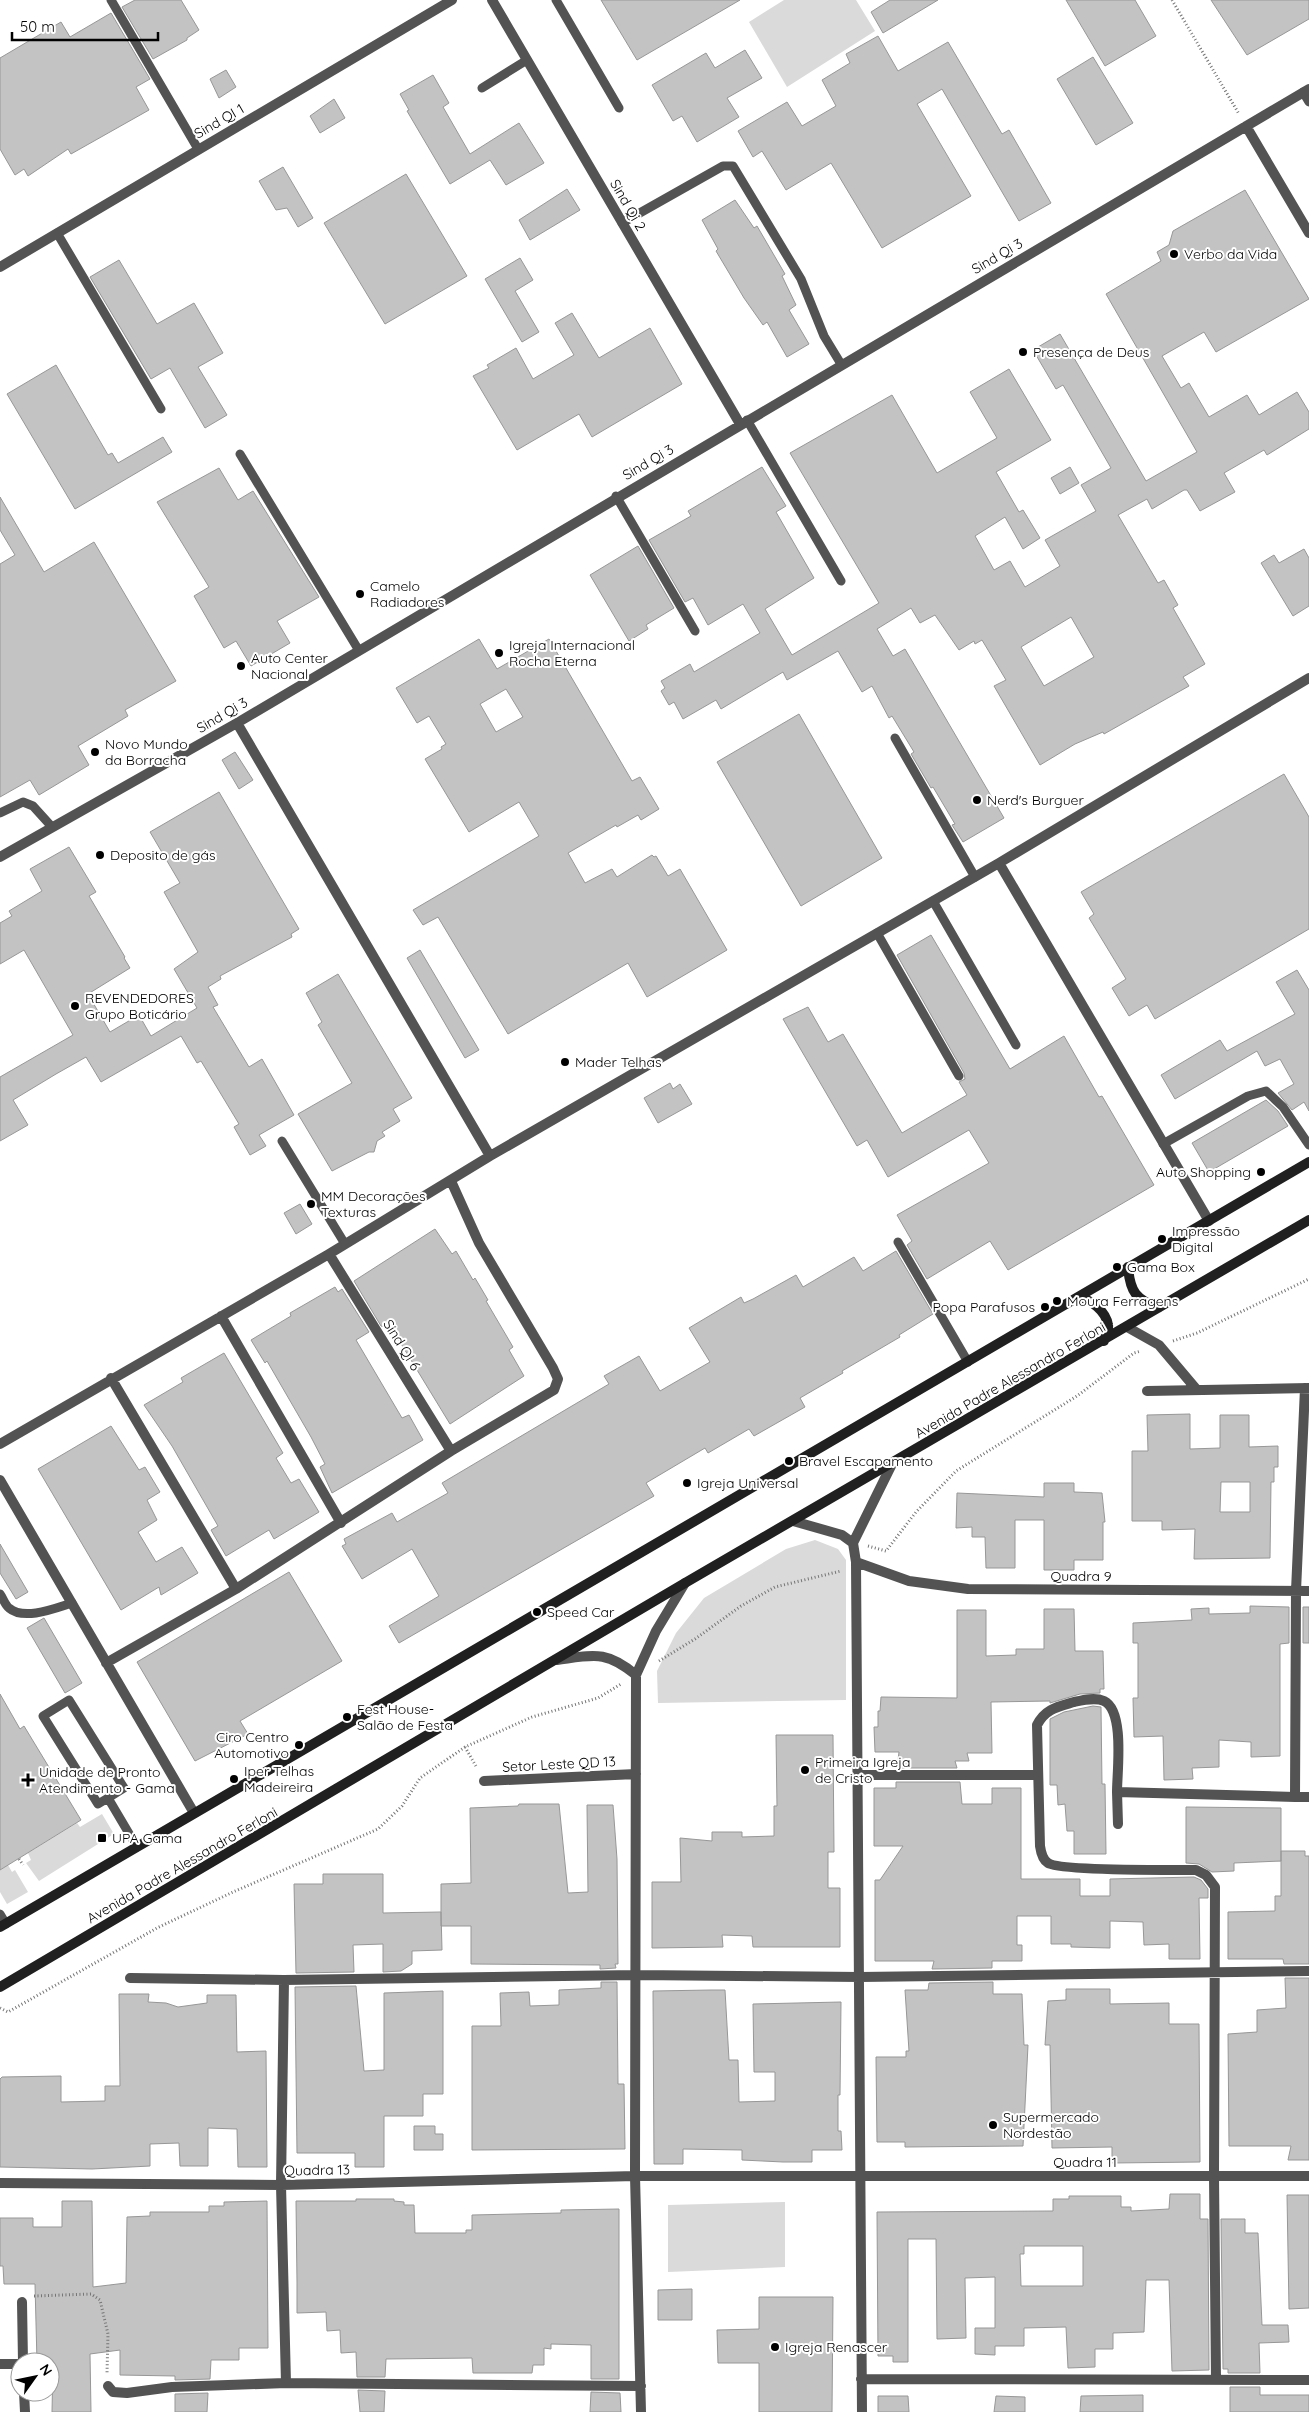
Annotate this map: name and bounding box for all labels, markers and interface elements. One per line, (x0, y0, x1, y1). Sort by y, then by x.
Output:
scale bar (12, 10, 159, 42)
text: 50 m (20, 17, 55, 36)
street label: Sind QI 1 (191, 100, 247, 142)
street label: Sind Qi 2 (606, 176, 650, 234)
street label: Sind Qi 3 (968, 234, 1026, 278)
place label: Verbo da Vida (1184, 245, 1277, 263)
marker: Verbo da Vida (1168, 248, 1180, 260)
place label: Presença de Deus (1033, 343, 1149, 361)
marker: Presença de Deus (1017, 346, 1029, 358)
street label: Sind Qi 3 (619, 440, 677, 484)
place label: Camelo Radiadores (370, 577, 444, 611)
marker: Camelo Radiadores (354, 588, 366, 600)
place label: Igreja Internacional Rocha Eterna (509, 636, 635, 670)
marker: Igreja Internacional Rocha Eterna (493, 647, 505, 659)
place label: Auto Center Nacional (251, 649, 329, 683)
marker: Auto Center Nacional (235, 660, 247, 672)
street label: Sind Qi 3 (193, 693, 251, 737)
place label: Novo Mundo da Borracha (105, 735, 188, 769)
marker: Novo Mundo da Borracha (89, 746, 101, 758)
place label: Nerd's Burguer (987, 791, 1085, 809)
marker: Nerd's Burguer (971, 794, 983, 806)
place label: Deposito de gás (110, 846, 215, 864)
marker: Deposito de gás (94, 849, 106, 861)
place label: REVENDEDORES Grupo Boticário (85, 989, 194, 1023)
marker: REVENDEDORES Grupo Boticário (69, 1000, 81, 1012)
place label: Mader Telhas (575, 1053, 662, 1071)
marker: Mader Telhas (559, 1056, 571, 1068)
place label: Auto Shopping (1156, 1163, 1251, 1181)
marker: Auto Shopping (1255, 1166, 1267, 1178)
place label: MM Decorações Texturas (321, 1187, 426, 1221)
marker: MM Decorações Texturas (305, 1198, 317, 1210)
place label: Impressão Digital (1172, 1222, 1240, 1256)
marker: Impressão Digital (1156, 1233, 1168, 1245)
place label: Gama Box (1127, 1258, 1195, 1276)
marker: Gama Box (1111, 1261, 1123, 1273)
place label: Moura Ferragens (1067, 1292, 1178, 1310)
marker: Moura Ferragens (1051, 1295, 1063, 1307)
place label: Popa Parafusos (932, 1298, 1035, 1316)
marker: Popa Parafusos (1039, 1301, 1051, 1313)
street label: Sind QI 6 (379, 1316, 425, 1374)
street label: Avenida Padre Alessandro Ferloni (911, 1318, 1109, 1442)
place label: Bravel Escapamento (799, 1452, 933, 1470)
marker: Bravel Escapamento (783, 1455, 795, 1467)
place label: Igreja Universal (697, 1474, 798, 1492)
marker: Igreja Universal (681, 1477, 693, 1489)
street label: Quadra 9 (1050, 1567, 1112, 1585)
place label: Speed Car (547, 1603, 615, 1621)
marker: Speed Car (531, 1606, 543, 1618)
place label: Fest House- Salão de Festa (357, 1700, 453, 1734)
marker: Fest House- Salão de Festa (341, 1711, 353, 1723)
place label: Ciro Centro Automotivo (214, 1728, 289, 1762)
marker: Ciro Centro Automotivo (293, 1739, 305, 1751)
street label: Setor Leste QD 13 (502, 1752, 616, 1776)
place label: Primeira Igreja de Cristo (815, 1753, 910, 1787)
place label: Iper Telhas Madeireira (244, 1762, 314, 1796)
place label: Unidade de Pronto Atendimento - Gama (39, 1763, 175, 1797)
marker: Primeira Igreja de Cristo (799, 1764, 811, 1776)
marker: Unidade de Pronto Atendimento - Gama (21, 1773, 35, 1787)
marker: Iper Telhas Madeireira (228, 1773, 240, 1785)
street label: Avenida Padre Alessandro Ferloni (83, 1803, 281, 1927)
place label: UPA Gama (112, 1829, 182, 1847)
marker: UPA Gama (96, 1832, 108, 1844)
place label: Supermercado Nordestão (1003, 2108, 1099, 2142)
marker: Supermercado Nordestão (987, 2119, 999, 2131)
street label: Quadra 11 (1053, 2153, 1117, 2171)
street label: Quadra 13 (284, 2160, 350, 2180)
place label: Igreja Renascer (785, 2338, 888, 2356)
marker: Igreja Renascer (769, 2341, 781, 2353)
north arrow (10, 2352, 60, 2402)
text: N (36, 2361, 56, 2379)

